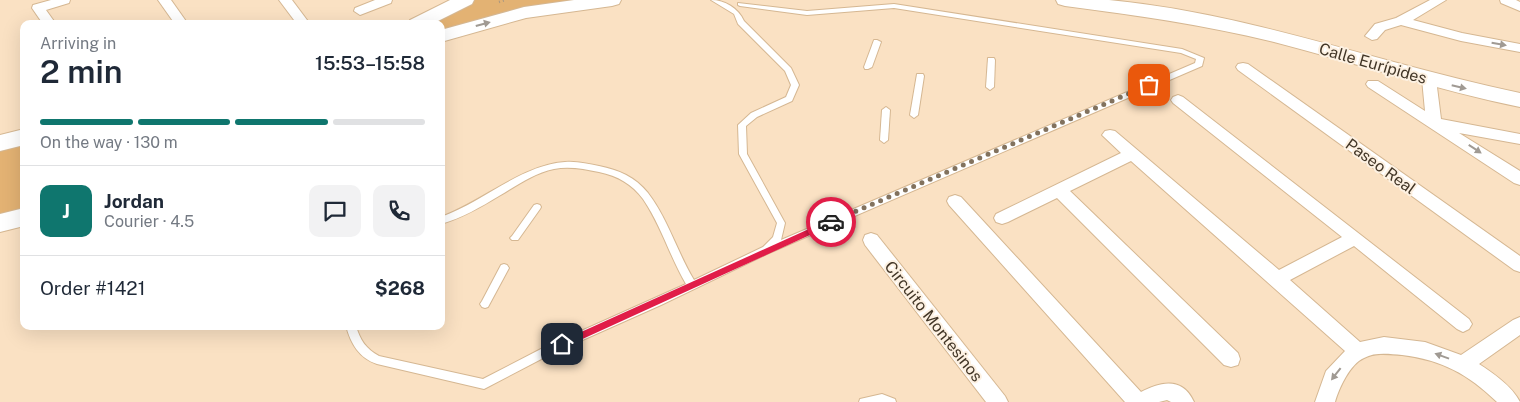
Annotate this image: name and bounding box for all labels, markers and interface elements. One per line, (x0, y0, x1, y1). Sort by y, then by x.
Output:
one-way arrow (475, 20, 490, 28)
text: Arriving in (40, 34, 116, 53)
street label: Calle Eurípides (1317, 39, 1429, 88)
one-way arrow (1492, 40, 1508, 48)
text: 15:53–15:58 (315, 52, 425, 74)
text: 2 min (40, 53, 123, 90)
pin (1128, 64, 1170, 106)
icon: bag (1135, 71, 1163, 99)
one-way arrow (1452, 83, 1467, 91)
text: On the way · 130 m (40, 133, 178, 152)
street label: Paseo Real (1342, 135, 1420, 198)
one-way arrow (1468, 144, 1481, 154)
button: chat (309, 185, 361, 237)
button: phone (373, 185, 425, 237)
text: Jordan (104, 190, 164, 212)
courier (806, 197, 856, 247)
text: J (62, 200, 70, 222)
icon: car (817, 208, 845, 236)
text: Courier · 4.5 (104, 212, 194, 231)
street label: Circuito Montesinos (881, 257, 987, 385)
text: Order #1421 (40, 277, 145, 299)
text: $268 (375, 277, 425, 299)
pin (541, 323, 583, 365)
icon: home (548, 330, 576, 358)
one-way arrow (1434, 352, 1449, 359)
one-way arrow (1331, 367, 1342, 380)

